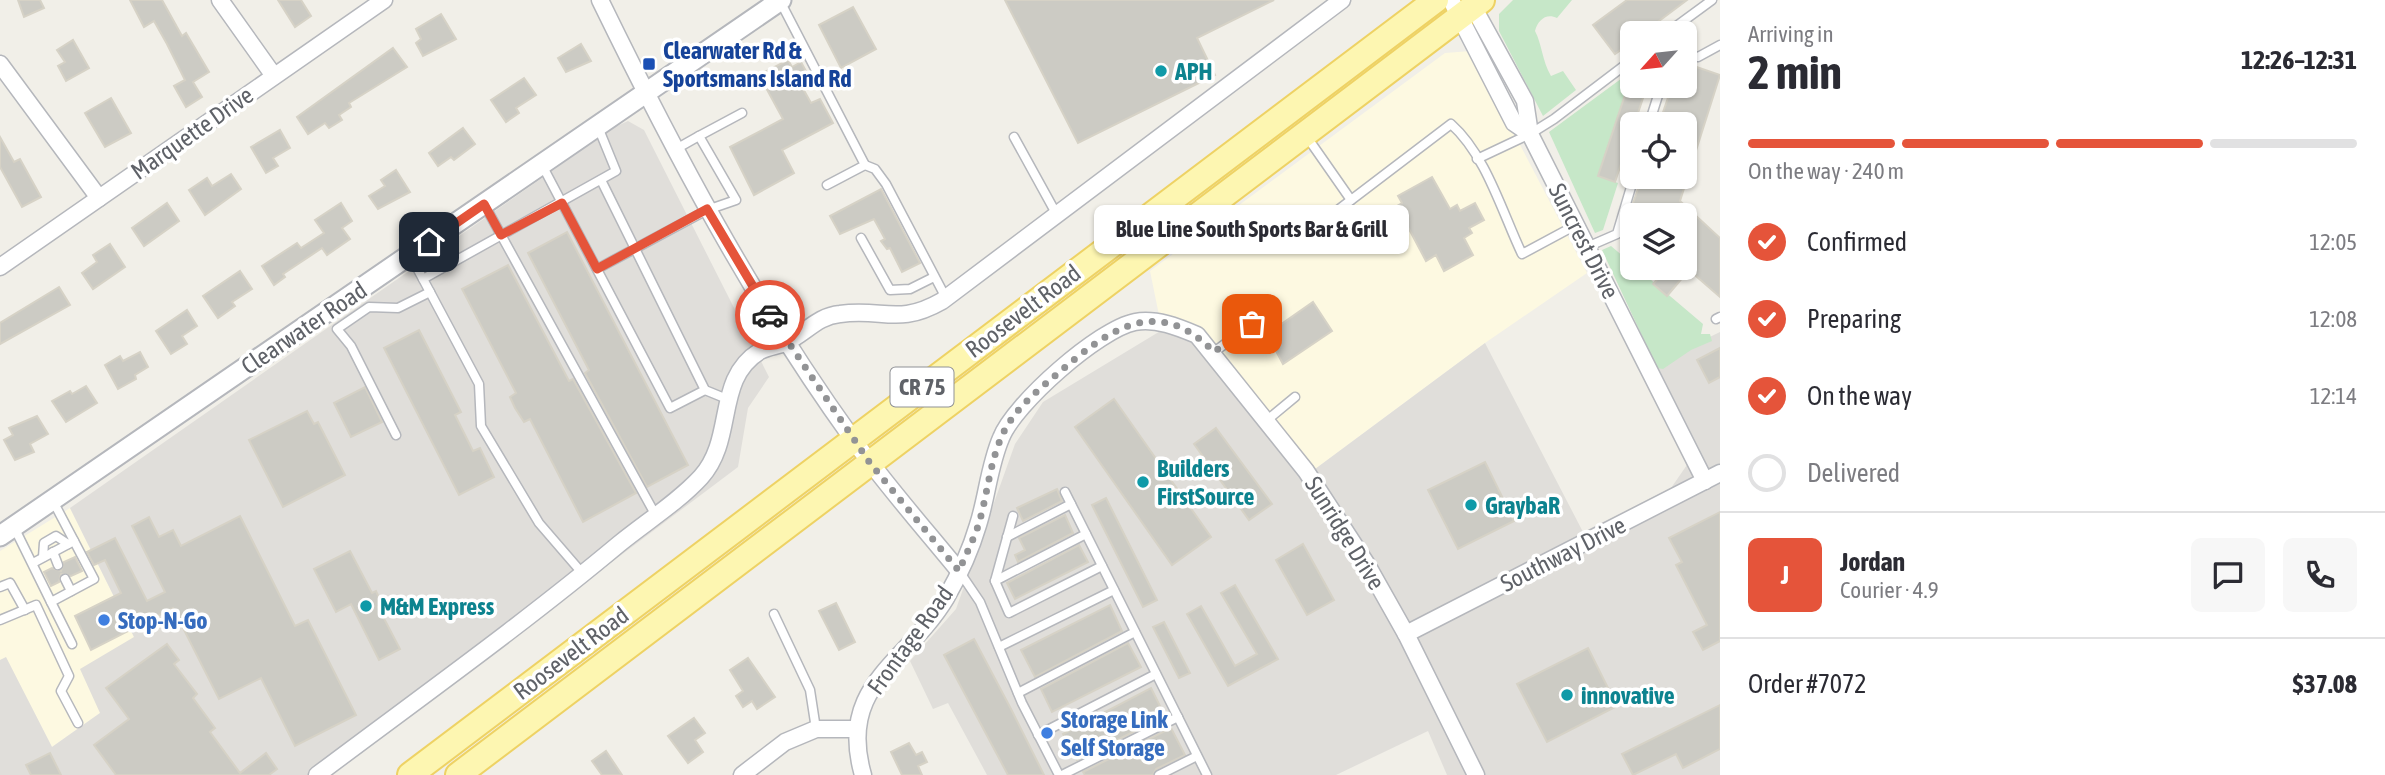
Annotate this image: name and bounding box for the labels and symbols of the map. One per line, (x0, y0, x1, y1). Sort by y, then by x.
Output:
north arrow (1620, 21, 1698, 98)
place label: Clearwater Rd & Sportsmans Island Rd (663, 37, 852, 92)
marker: Clearwater Rd & Sportsmans Island Rd (641, 56, 657, 72)
place label: APH (1174, 58, 1212, 85)
marker: APH (1153, 63, 1169, 79)
street label: Marquette Drive (126, 81, 258, 185)
street label: Suncrest Drive (1543, 179, 1625, 303)
callout: Blue Line South Sports Bar & Grill (1094, 205, 1410, 254)
pin (399, 212, 459, 272)
street label: Roosevelt Road (960, 259, 1086, 363)
street label: Clearwater Road (236, 276, 372, 380)
courier (735, 280, 805, 350)
pin (1222, 294, 1282, 354)
road number: CR 75 (890, 368, 954, 406)
place label: Builders FirstSource (1157, 455, 1255, 510)
street label: Sunridge Drive (1300, 472, 1390, 594)
marker: Builders FirstSource (1135, 474, 1151, 490)
place label: GraybaR (1485, 492, 1560, 519)
marker: GraybaR (1463, 497, 1479, 513)
street label: Southway Drive (1496, 511, 1630, 597)
street label: Frontage Road (862, 581, 958, 699)
place label: M&M Express (380, 593, 495, 620)
marker: M&M Express (358, 598, 374, 614)
street label: Roosevelt Road (508, 601, 634, 705)
place label: Stop-N-Go (118, 607, 208, 634)
marker: Stop-N-Go (96, 612, 112, 628)
place label: innovative (1581, 682, 1675, 709)
marker: innovative (1559, 687, 1575, 703)
place label: Storage Link Self Storage (1061, 706, 1168, 761)
marker: Storage Link Self Storage (1039, 725, 1055, 741)

